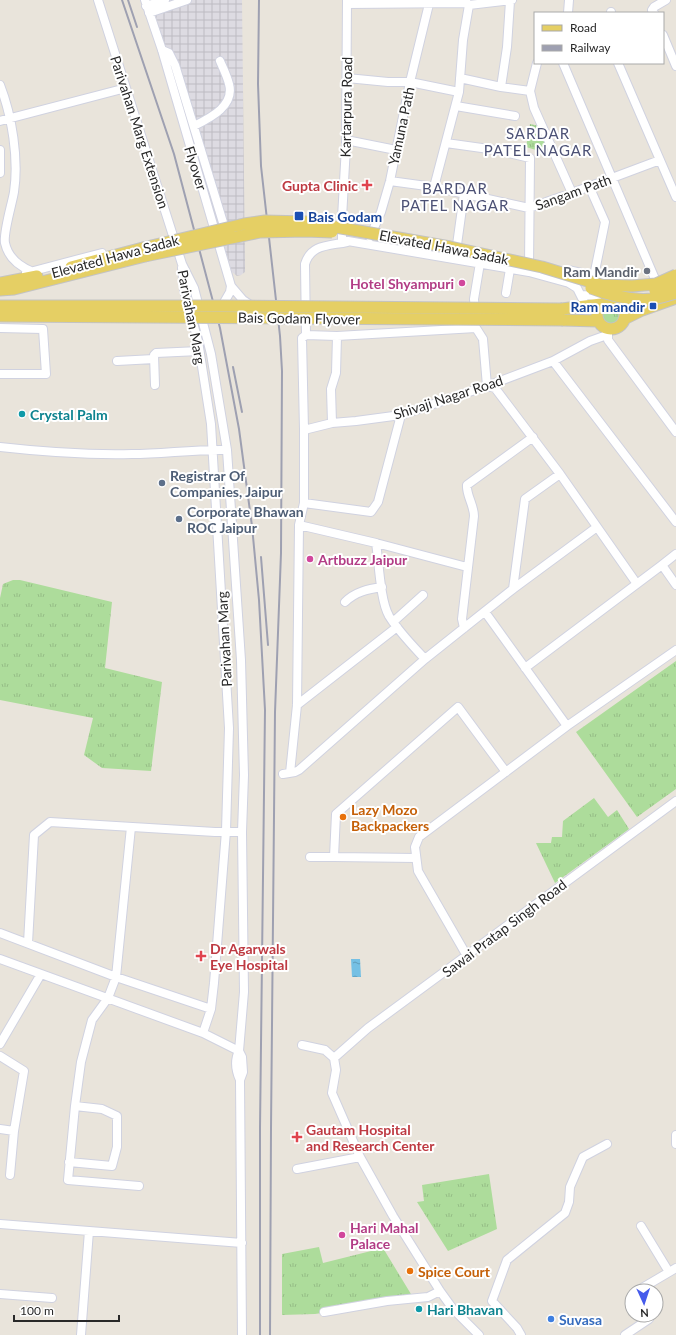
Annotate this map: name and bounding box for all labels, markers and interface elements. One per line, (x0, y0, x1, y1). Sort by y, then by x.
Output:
legend (534, 12, 664, 64)
text: Road (570, 20, 597, 35)
text: Railway (570, 40, 611, 55)
street label: Parivahan Marg Extension (107, 53, 173, 211)
street label: Kartarpura Road (337, 57, 355, 157)
street label: Yamuna Path (384, 85, 418, 167)
district label: SARDAR PATEL NAGAR (484, 124, 592, 159)
street label: Flyover (181, 144, 211, 192)
street label: Sangam Path (533, 170, 613, 214)
place label: Gupta Clinic (282, 177, 358, 194)
marker: Gupta Clinic (361, 179, 373, 191)
district label: BARDAR PATEL NAGAR (401, 179, 509, 214)
place label: Bais Godam (308, 208, 382, 225)
marker: Bais Godam (293, 210, 305, 222)
street label: Elevated Hawa Sadak (378, 226, 511, 268)
street label: Elevated Hawa Sadak (49, 231, 182, 281)
place label: Ram Mandir (563, 263, 640, 280)
marker: Ram Mandir (642, 266, 652, 276)
street label: Parivahan Marg (175, 268, 209, 366)
place label: Hotel Shyampuri (350, 275, 454, 292)
marker: Hotel Shyampuri (457, 278, 467, 288)
place label: Ram mandir (570, 298, 646, 315)
marker: Ram mandir (648, 301, 658, 311)
street label: Bais Godam Flyover (238, 308, 360, 328)
street label: Shivaji Nagar Road (391, 371, 505, 423)
place label: Crystal Palm (30, 406, 108, 423)
marker: Crystal Palm (17, 409, 27, 419)
place label: Registrar Of Companies, Jaipur (170, 467, 284, 500)
marker: Registrar Of Companies, Jaipur (157, 478, 167, 488)
place label: Corporate Bhawan ROC Jaipur (187, 503, 304, 536)
marker: Corporate Bhawan ROC Jaipur (174, 514, 184, 524)
place label: Artbuzz Jaipur (317, 551, 408, 568)
marker: Artbuzz Jaipur (305, 554, 315, 564)
street label: Parivahan Marg (213, 591, 235, 687)
place label: Lazy Mozo Backpackers (351, 801, 429, 834)
marker: Lazy Mozo Backpackers (338, 812, 348, 822)
street label: Sawai Pratap Singh Road (439, 876, 569, 980)
place label: Dr Agarwals Eye Hospital (210, 940, 288, 973)
marker: Dr Agarwals Eye Hospital (195, 950, 207, 962)
place label: Gautam Hospital and Research Center (306, 1121, 435, 1154)
marker: Gautam Hospital and Research Center (291, 1131, 303, 1143)
place label: Hari Mahal Palace (350, 1219, 419, 1252)
marker: Hari Mahal Palace (337, 1230, 347, 1240)
place label: Spice Court (418, 1263, 491, 1280)
marker: Spice Court (405, 1266, 415, 1276)
north arrow (624, 1283, 664, 1323)
scale bar (14, 1297, 119, 1323)
place label: Hari Bhavan (427, 1301, 503, 1318)
text: 100 m (20, 1303, 54, 1318)
marker: Hari Bhavan (414, 1304, 424, 1314)
text: N (640, 1307, 649, 1320)
place label: Suvasa (559, 1311, 602, 1328)
marker: Suvasa (546, 1314, 556, 1324)

